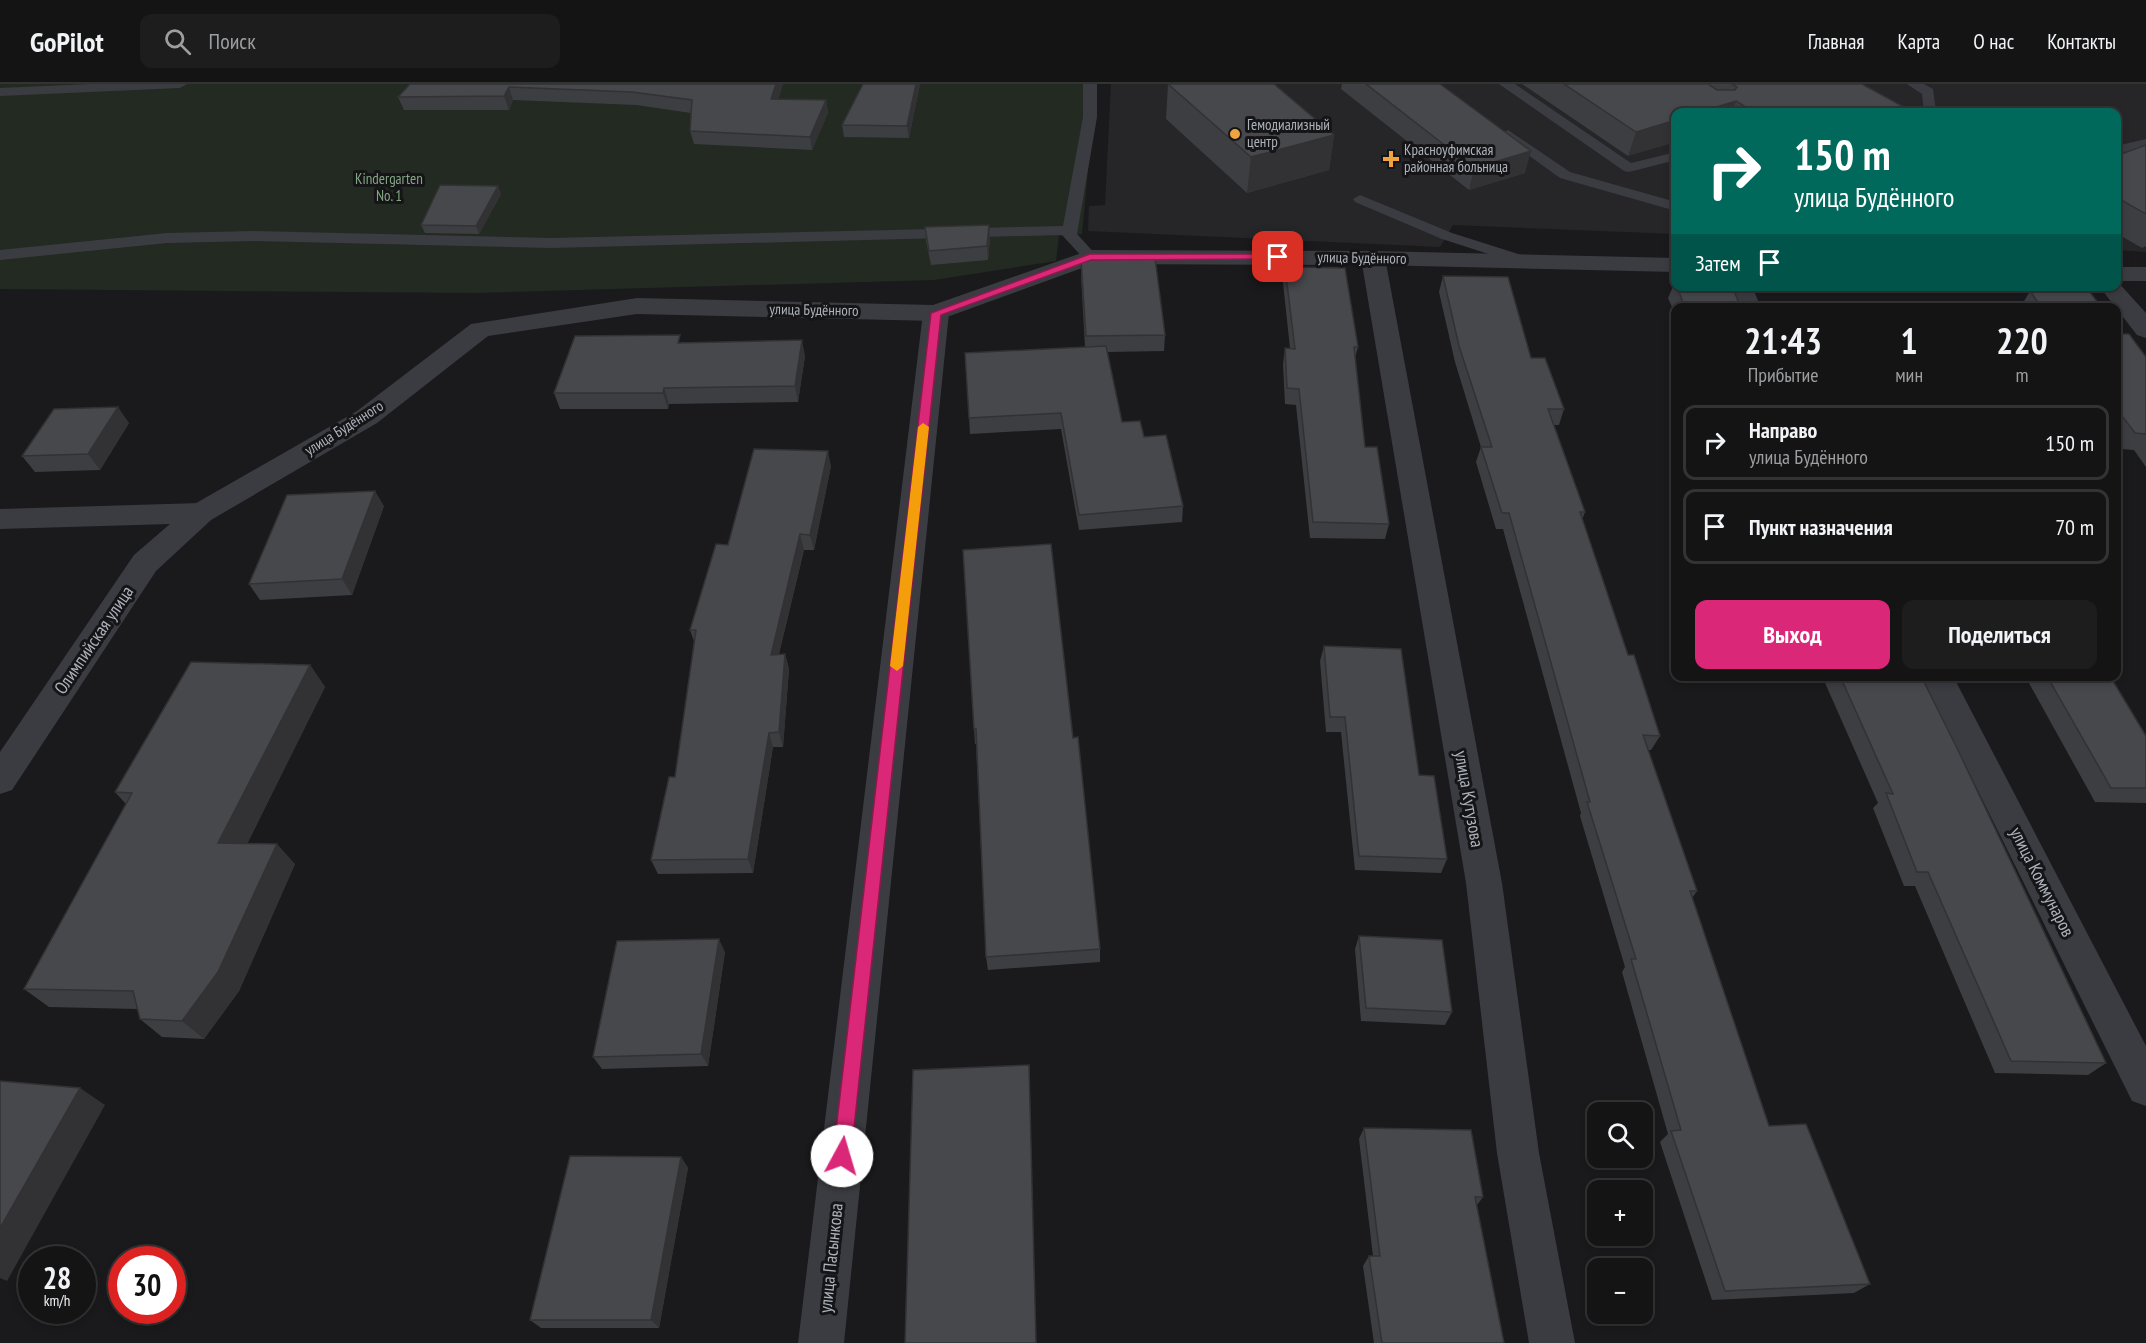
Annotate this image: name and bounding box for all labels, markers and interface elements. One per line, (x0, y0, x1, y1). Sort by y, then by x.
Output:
search box (140, 14, 560, 68)
text: GoPilot (30, 23, 104, 60)
icon: search (161, 25, 194, 58)
text: Поиск (209, 27, 256, 55)
text: Главная (1808, 28, 1864, 55)
text: Карта (1897, 28, 1940, 55)
text: О нас (1973, 28, 2014, 55)
text: Контакты (2047, 28, 2116, 55)
place label: Гемодиализный центр (1247, 115, 1330, 151)
marker: Гемодиализный центр (1228, 127, 1242, 141)
text: 150 m (1794, 127, 1891, 182)
icon: right (1695, 132, 1773, 210)
place label: Красноуфимская районная больница (1404, 140, 1508, 176)
marker: Красноуфимская районная больница (1382, 150, 1400, 168)
park label: Kindergarten No. 1 (355, 169, 423, 205)
text: улица Будённого (1794, 180, 1954, 214)
pin (1252, 231, 1303, 282)
icon: arrive (1261, 240, 1294, 273)
icon: arrive (1753, 246, 1786, 279)
street label: улица Будённого (1317, 247, 1407, 268)
text: Затем (1695, 249, 1741, 277)
street label: улица Будённого (769, 299, 859, 320)
text: 21:43 (1744, 317, 1822, 364)
text: 1 (1901, 317, 1918, 364)
text: 220 (1996, 317, 2048, 364)
text: Прибытие (1748, 362, 1819, 388)
text: мин (1895, 362, 1923, 388)
text: m (2016, 362, 2029, 388)
street label: улица Будённого (301, 396, 387, 459)
text: Направо (1749, 416, 1817, 444)
icon: right (1698, 426, 1731, 459)
text: 150 m (2045, 429, 2094, 457)
text: улица Будённого (1749, 444, 1868, 470)
icon: arrive (1698, 510, 1731, 543)
text: Пункт назначения (1749, 513, 1893, 541)
text: 70 m (2055, 513, 2094, 541)
street label: Олимпийская улица (49, 581, 138, 698)
button: Выход (1695, 600, 1890, 669)
button: Поделиться (1902, 600, 2097, 669)
street label: улица Кутузова (1450, 749, 1489, 849)
street label: улица Коммунаров (2005, 823, 2080, 940)
map controls (1587, 1102, 1653, 1324)
button: search (1587, 1102, 1653, 1168)
position arrow (810, 1124, 874, 1188)
button: + (1587, 1180, 1653, 1246)
street label: улица Пасынкова (813, 1202, 848, 1314)
speed limit sign: 30 (108, 1246, 186, 1324)
text: 28 (43, 1258, 71, 1297)
button: − (1587, 1258, 1653, 1324)
text: km/h (44, 1291, 70, 1310)

